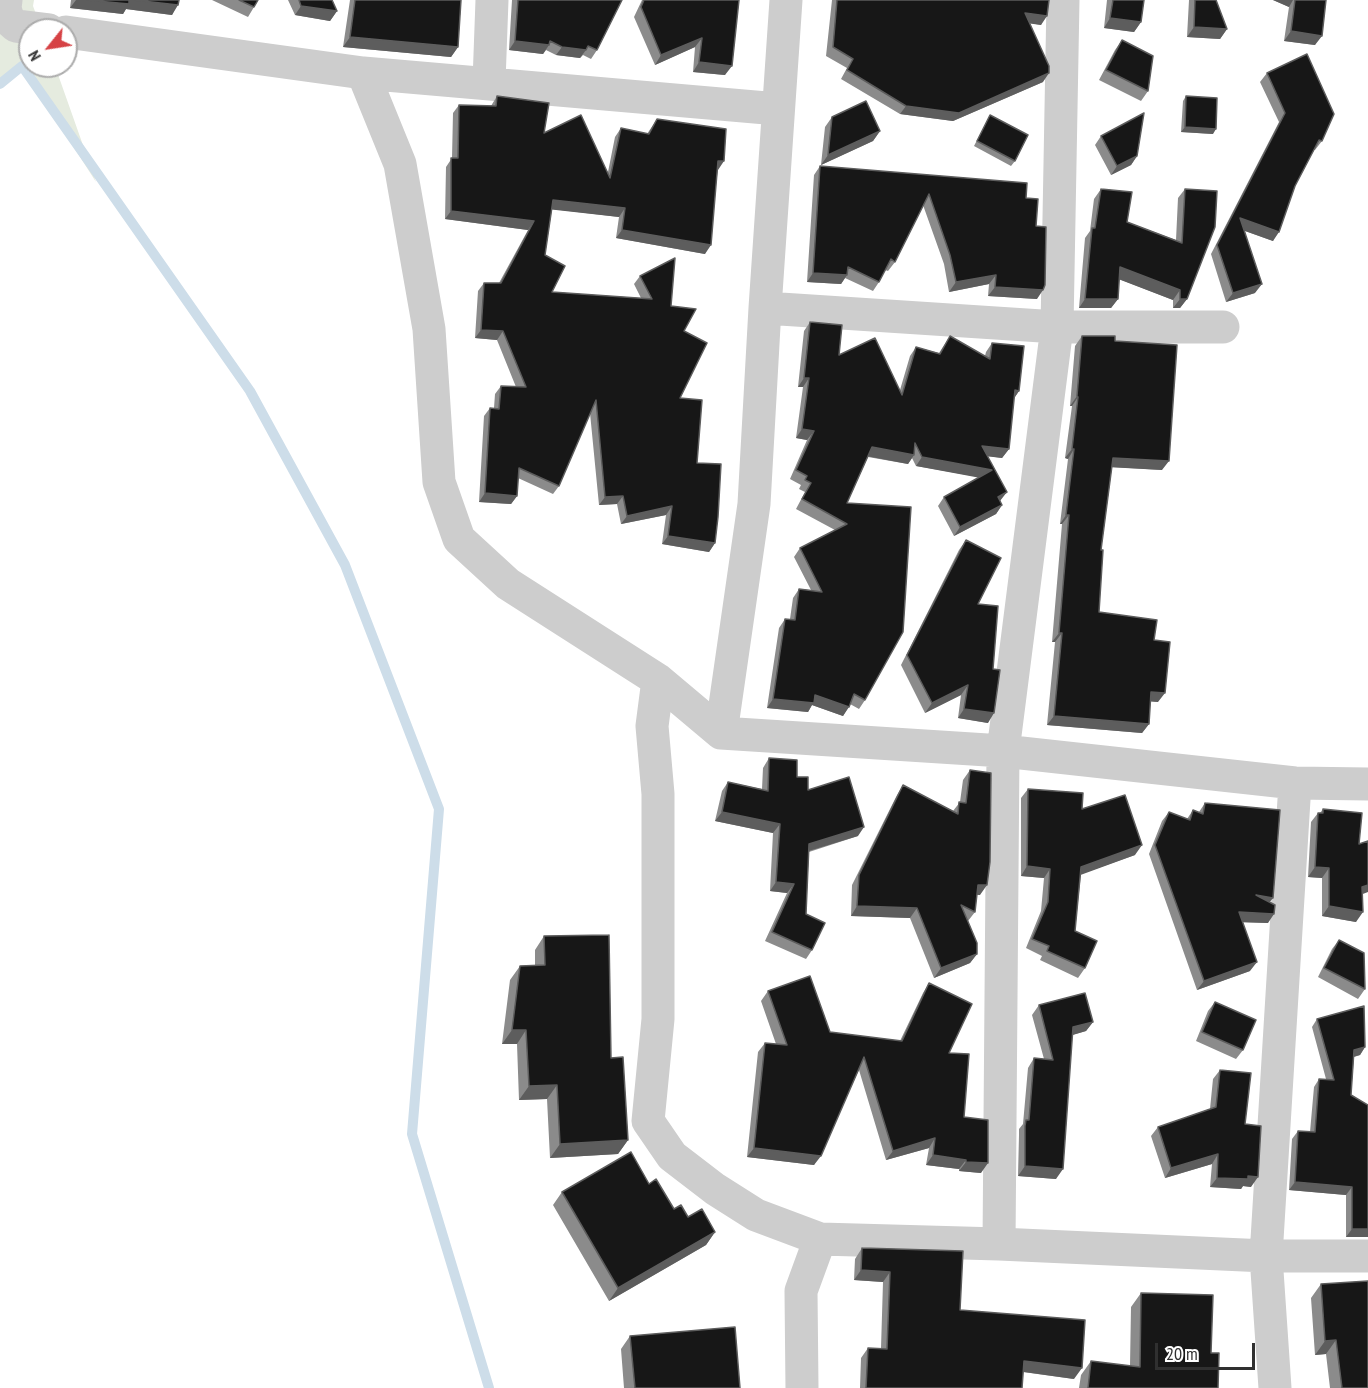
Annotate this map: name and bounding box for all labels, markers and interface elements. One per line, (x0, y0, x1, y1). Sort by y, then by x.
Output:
north arrow (18, 18, 78, 78)
text: N (23, 47, 45, 65)
scale bar (1158, 1331, 1258, 1369)
text: 20 m (1166, 1342, 1198, 1365)

